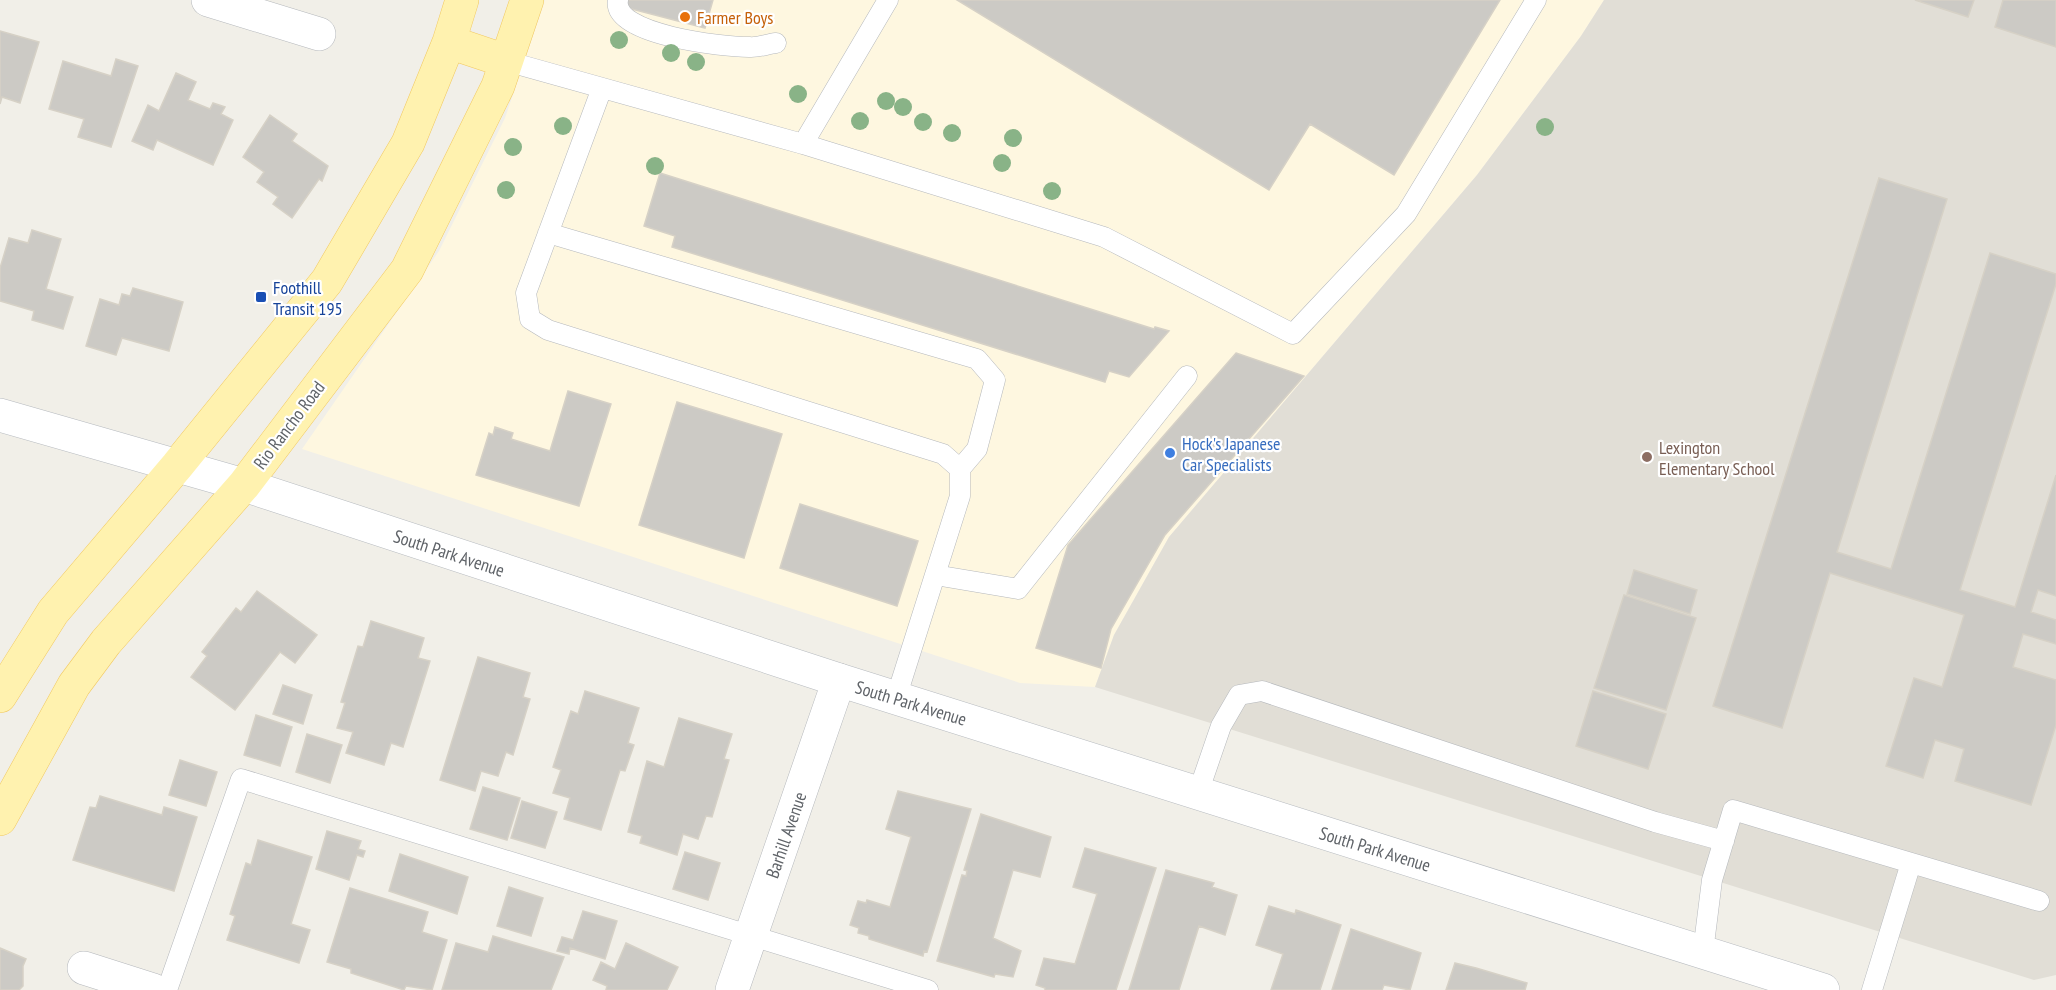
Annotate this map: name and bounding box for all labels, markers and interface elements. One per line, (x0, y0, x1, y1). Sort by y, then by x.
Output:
place label: Farmer Boys (697, 6, 773, 29)
marker: Farmer Boys (678, 10, 692, 24)
place label: Foothill Transit 195 (273, 276, 343, 320)
marker: Foothill Transit 195 (254, 290, 268, 304)
street label: Rio Rancho Road (248, 376, 330, 474)
place label: Hock's Japanese Car Specialists (1182, 432, 1280, 476)
place label: Lexington Elementary School (1659, 436, 1775, 480)
marker: Hock's Japanese Car Specialists (1163, 446, 1177, 460)
marker: Lexington Elementary School (1640, 450, 1654, 464)
street label: South Park Avenue (391, 524, 507, 582)
street label: South Park Avenue (853, 675, 969, 731)
street label: Barhill Avenue (761, 789, 811, 881)
street label: South Park Avenue (1317, 821, 1433, 877)

